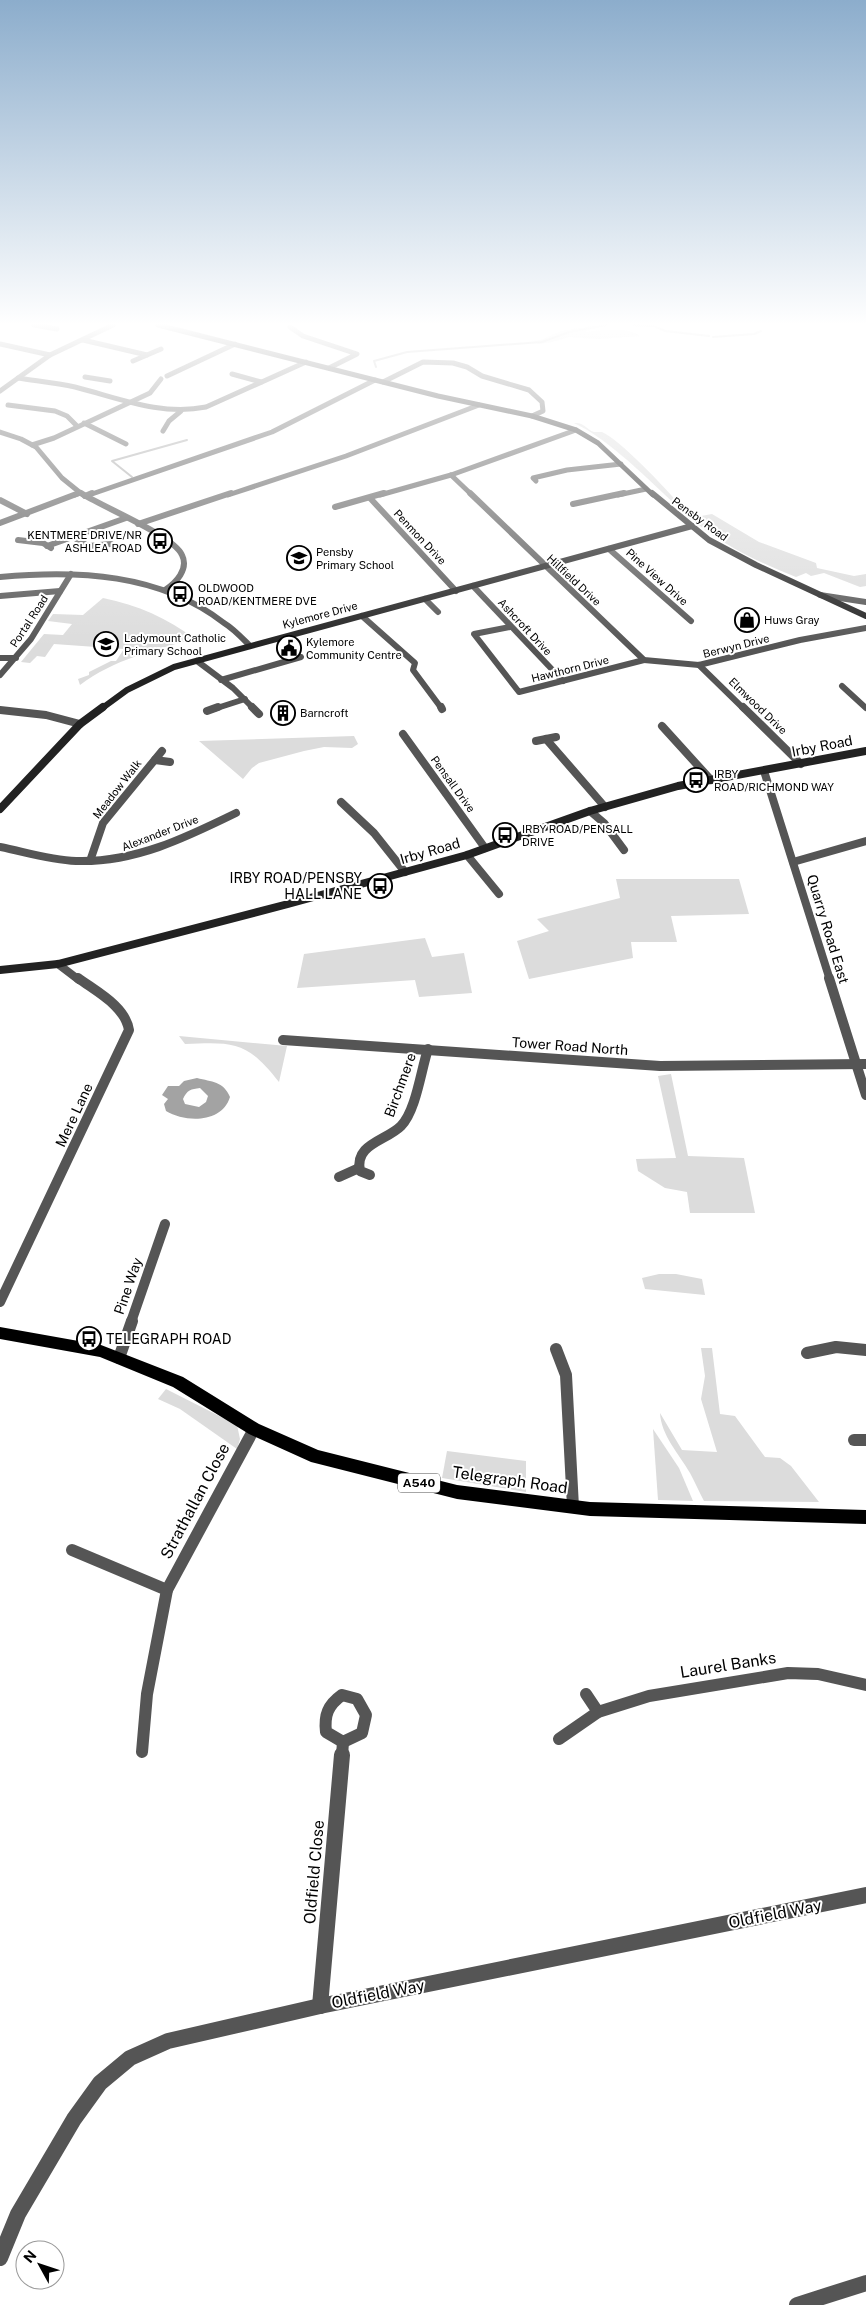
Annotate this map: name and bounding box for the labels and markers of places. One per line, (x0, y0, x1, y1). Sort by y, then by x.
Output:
bus stop icon: KENTMERE DRIVE/NR ASHLEA ROAD (147, 528, 173, 554)
place label: KENTMERE DRIVE/NR ASHLEA ROAD (27, 529, 142, 554)
school or university icon: Pensby Primary School (286, 545, 312, 571)
place label: Pensby Primary School (316, 546, 394, 571)
bus stop icon: OLDWOOD ROAD/KENTMERE DVE (167, 581, 193, 607)
place label: OLDWOOD ROAD/KENTMERE DVE (198, 582, 317, 607)
shop icon: Huws Gray (734, 607, 760, 633)
place label: Huws Gray (764, 614, 820, 626)
school or university icon: Ladymount Catholic Primary School (93, 631, 119, 657)
place label: Ladymount Catholic Primary School (124, 632, 226, 657)
public building icon: Kylemore Community Centre (276, 635, 302, 661)
place label: Kylemore Community Centre (306, 636, 402, 661)
building icon: Barncroft (270, 700, 296, 726)
place label: Barncroft (300, 707, 349, 719)
bus stop icon: IRBY ROAD/RICHMOND WAY (683, 767, 709, 793)
place label: IRBY ROAD/RICHMOND WAY (714, 768, 834, 793)
bus stop icon: IRBY ROAD/PENSALL DRIVE (492, 822, 518, 848)
place label: IRBY ROAD/PENSALL DRIVE (522, 823, 633, 848)
place label: IRBY ROAD/PENSBY HALL LANE (229, 870, 362, 902)
bus stop icon: IRBY ROAD/PENSBY HALL LANE (367, 873, 393, 899)
bus stop icon: TELEGRAPH ROAD (76, 1326, 102, 1352)
place label: TELEGRAPH ROAD (106, 1331, 231, 1347)

